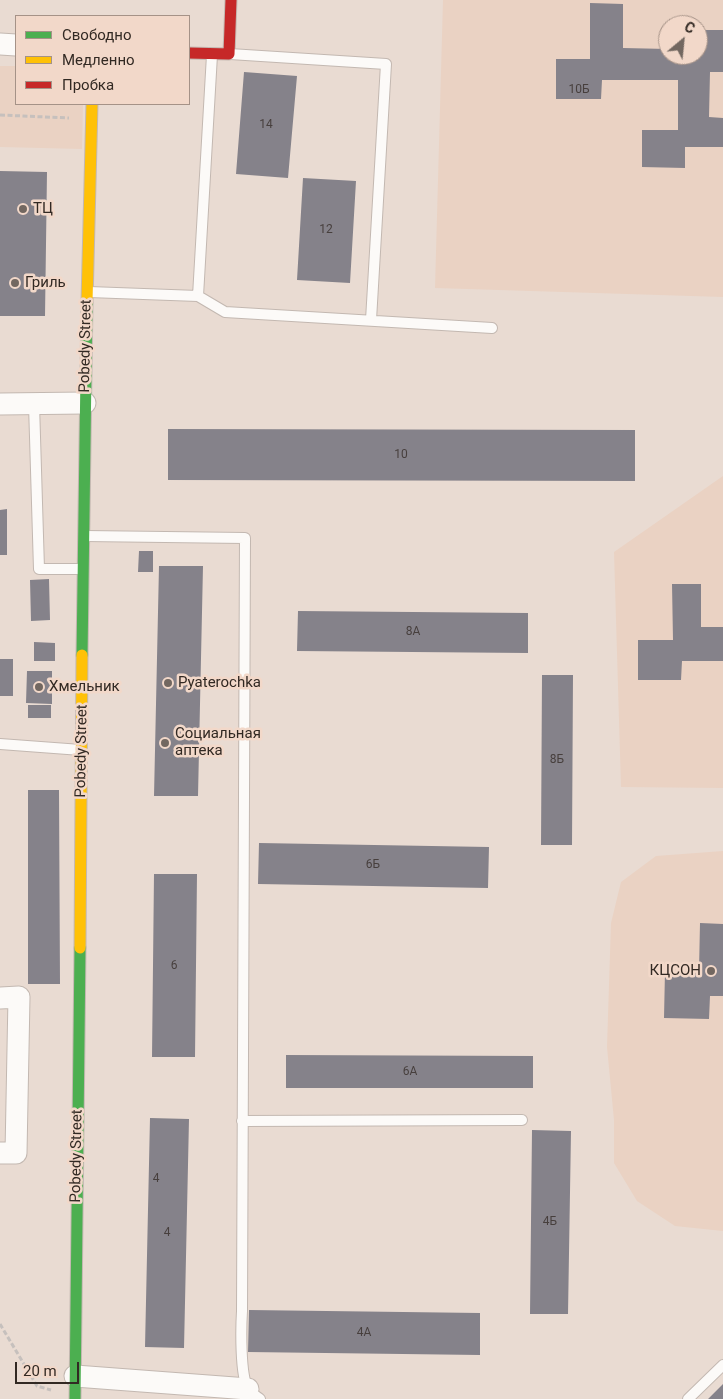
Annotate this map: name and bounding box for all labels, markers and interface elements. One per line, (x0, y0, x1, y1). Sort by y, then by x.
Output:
legend (15, 15, 190, 105)
north arrow (658, 15, 708, 65)
text: С (682, 18, 697, 37)
text: Свободно (62, 26, 131, 44)
text: Медленно (62, 51, 135, 69)
text: Пробка (62, 76, 114, 94)
house number: 10Б (568, 83, 590, 97)
house number: 14 (259, 118, 273, 132)
place label: ТЦ (33, 200, 53, 218)
marker: ТЦ (17, 203, 29, 215)
house number: 12 (319, 223, 333, 237)
place label: Гриль (25, 274, 66, 292)
marker: Гриль (9, 277, 21, 289)
street label: Pobedy Street (76, 299, 96, 393)
house number: 10 (394, 448, 408, 462)
house number: 8А (406, 625, 420, 639)
place label: Pyaterochka (178, 674, 261, 692)
marker: Pyaterochka (162, 677, 174, 689)
place label: Хмельник (49, 678, 120, 696)
marker: Хмельник (33, 681, 45, 693)
street label: Pobedy Street (72, 704, 92, 798)
place label: Социальная аптека (175, 725, 261, 760)
marker: Социальная аптека (159, 737, 171, 749)
house number: 8Б (550, 753, 564, 767)
house number: 6Б (366, 858, 380, 872)
house number: 6 (171, 959, 177, 973)
place label: КЦСОН (650, 962, 701, 980)
marker: КЦСОН (705, 965, 717, 977)
house number: 6А (403, 1065, 417, 1079)
street label: Pobedy Street (67, 1109, 87, 1203)
house number: 4 (153, 1172, 159, 1186)
house number: 4Б (543, 1215, 557, 1229)
house number: 4 (164, 1226, 170, 1240)
house number: 4А (357, 1326, 371, 1340)
scale bar (18, 1352, 81, 1384)
text: 20 m (23, 1362, 57, 1380)

